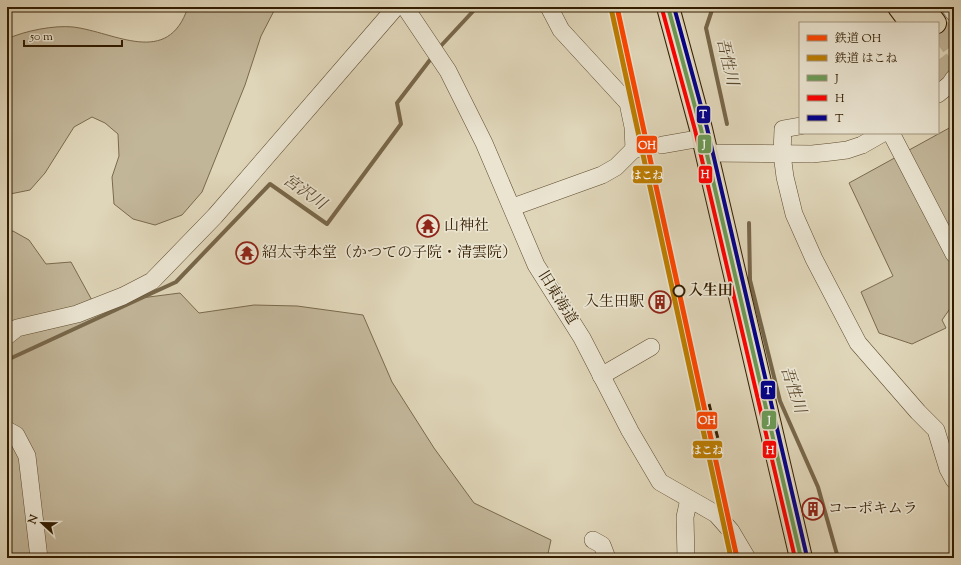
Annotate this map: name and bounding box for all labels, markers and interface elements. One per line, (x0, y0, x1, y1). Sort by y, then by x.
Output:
scale bar (24, 22, 122, 48)
legend (799, 22, 939, 134)
text: 50 m (29, 28, 53, 46)
text: 鉄道 OH (834, 30, 882, 48)
water label: 吾性川 (709, 36, 743, 90)
text: 鉄道 はこね (834, 50, 898, 68)
text: J (834, 70, 839, 88)
text: H (835, 90, 845, 108)
line badge: T (696, 105, 711, 124)
text: T (698, 107, 707, 123)
text: T (835, 110, 844, 128)
line badge: J (697, 134, 712, 154)
line badge: OH (636, 135, 658, 154)
text: J (701, 137, 706, 153)
text: OH (638, 138, 656, 154)
line badge: はこね (632, 165, 663, 184)
line badge: H (698, 165, 713, 184)
text: H (700, 167, 710, 183)
text: はこね (631, 168, 664, 184)
water label: 宮沢川 (278, 170, 332, 217)
temple icon: 山神社 (415, 213, 441, 239)
place label: 山神社 (444, 216, 489, 237)
temple icon: 紹太寺本堂（かつての子院・清雲院） (234, 240, 260, 266)
place label: 紹太寺本堂（かつての子院・清雲院） (262, 243, 517, 264)
street label: 旧東海道 (532, 267, 582, 329)
place label: 入生田 (688, 281, 733, 302)
marker: 入生田 (672, 284, 686, 298)
building icon: 入生田駅 (647, 289, 673, 315)
place label: 入生田駅 (584, 292, 644, 313)
water label: 吾性川 (774, 364, 811, 418)
line badge: T (760, 380, 776, 400)
text: T (763, 383, 772, 399)
line badge: J (761, 410, 777, 430)
line badge: OH (696, 411, 718, 430)
text: OH (698, 413, 716, 429)
text: J (766, 413, 771, 429)
line badge: はこね (692, 440, 723, 459)
line badge: H (762, 440, 777, 459)
text: はこね (691, 443, 724, 459)
text: H (765, 443, 775, 459)
building icon: コーポキムラ (800, 496, 826, 522)
place label: コーポキムラ (828, 499, 918, 520)
north arrow (22, 503, 62, 543)
text: N (24, 512, 43, 528)

